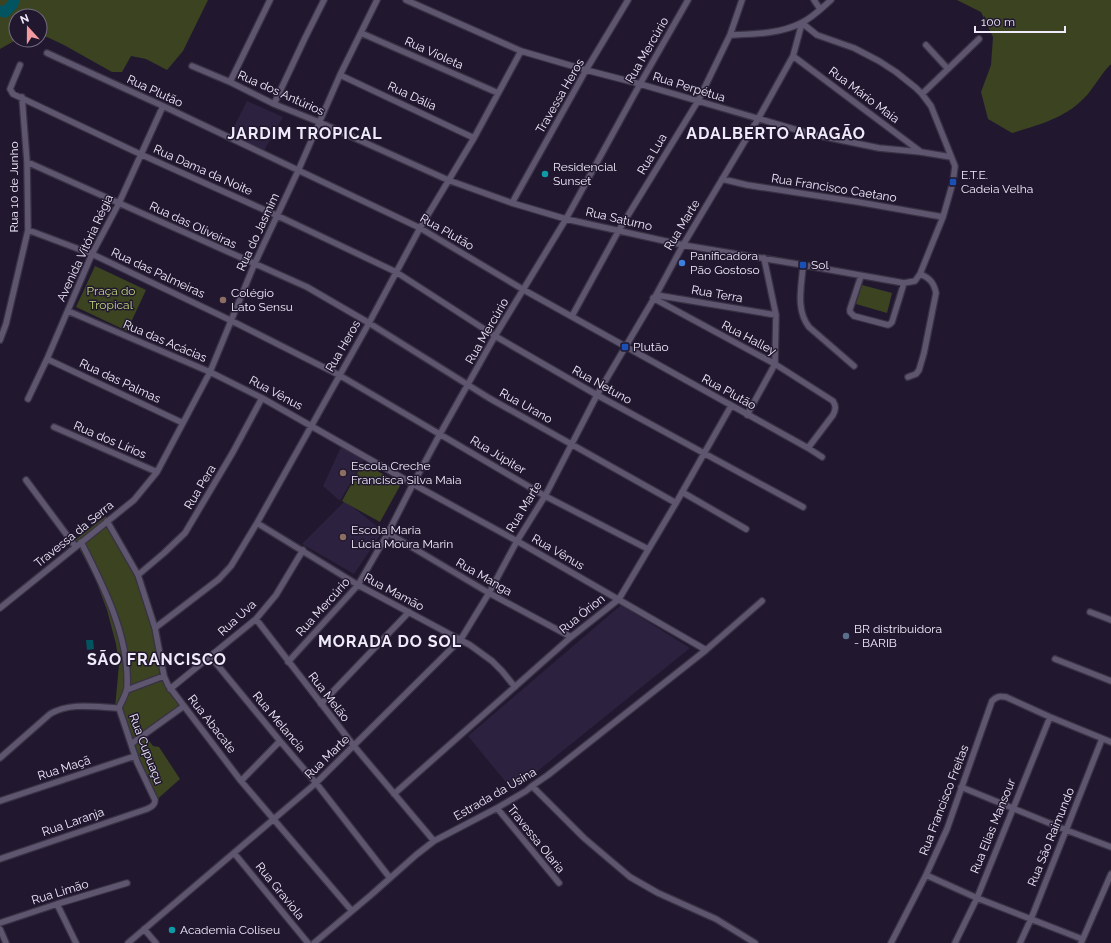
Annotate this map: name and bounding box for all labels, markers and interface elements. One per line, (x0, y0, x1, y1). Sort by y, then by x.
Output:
north arrow (8, 8, 48, 48)
scale bar (975, 8, 1065, 34)
text: N (18, 12, 31, 27)
street label: Rua Mercúrio (623, 15, 671, 85)
text: 100 m (981, 15, 1015, 29)
street label: Rua Violeta (402, 34, 466, 72)
street label: Travessa Heros (533, 56, 587, 136)
street label: Rua Mário Maia (826, 64, 902, 126)
street label: Rua dos Antúrios (235, 68, 327, 118)
street label: Rua Perpétua (651, 69, 727, 105)
street label: Rua Plutão (125, 72, 185, 110)
street label: Rua Dália (385, 79, 439, 113)
district label: ADALBERTO ARAGÃO (686, 123, 866, 143)
district label: JARDIM TROPICAL (227, 124, 383, 143)
street label: Rua Lua (634, 131, 670, 177)
street label: Rua 10 de Junho (7, 141, 21, 233)
street label: Rua Dama da Noite (151, 142, 255, 198)
place label: Residencial Sunset (553, 160, 617, 188)
place label: E.T.E. Cadeia Velha (961, 168, 1033, 196)
marker: Residencial Sunset (540, 169, 550, 179)
street label: Rua Francisco Caetano (770, 171, 898, 205)
marker: E.T.E. Cadeia Velha (948, 177, 958, 187)
street label: Rua do Jasmim (234, 191, 282, 273)
street label: Avenida Vitória Régia (54, 192, 116, 304)
street label: Rua Marte (661, 197, 703, 253)
street label: Rua das Oliveiras (147, 199, 239, 251)
street label: Rua Saturno (584, 205, 654, 233)
street label: Rua Plutão (418, 211, 476, 253)
street label: Rua das Palmeiras (109, 245, 207, 301)
place label: Panificadora Pão Gostoso (690, 249, 760, 277)
marker: Panificadora Pão Gostoso (677, 258, 687, 268)
place label: Sol (811, 258, 829, 272)
marker: Sol (798, 260, 808, 270)
street label: Rua Terra (690, 283, 744, 305)
park label: Praça do Tropical (87, 284, 135, 312)
place label: Colégio Lato Sensu (231, 286, 293, 314)
marker: Colégio Lato Sensu (218, 295, 228, 305)
street label: Rua Mercúrio (463, 296, 511, 366)
street label: Rua das Acácias (121, 317, 209, 365)
street label: Rua Heros (323, 318, 363, 374)
street label: Rua Halley (719, 318, 779, 358)
place label: Plutão (633, 340, 669, 354)
marker: Plutão (620, 342, 630, 352)
street label: Rua das Palmas (77, 356, 163, 406)
street label: Rua Netuno (570, 363, 634, 407)
street label: Rua Plutão (699, 371, 759, 413)
street label: Rua Vênus (247, 373, 305, 413)
street label: Rua Urano (497, 386, 555, 426)
street label: Rua dos Lírios (72, 418, 149, 462)
street label: Rua Júpiter (468, 433, 529, 477)
place label: Escola Creche Francisca Silva Maia (351, 459, 461, 487)
street label: Rua Pera (181, 462, 219, 512)
marker: Escola Creche Francisca Silva Maia (338, 468, 348, 478)
street label: Rua Marte (503, 479, 545, 535)
street label: Travessa da Serra (32, 498, 116, 570)
place label: Escola Maria Lúcia Moura Marin (351, 523, 453, 551)
street label: Rua Vênus (529, 531, 587, 573)
marker: Escola Maria Lúcia Moura Marin (338, 532, 348, 542)
street label: Rua Manga (453, 555, 515, 599)
street label: Rua Mamão (361, 570, 427, 614)
street label: Rua Mercúrio (293, 575, 353, 639)
street label: Rua Órion (556, 591, 608, 637)
street label: Rua Uva (215, 597, 259, 639)
place label: BR distribuidora - BARIB (854, 622, 942, 650)
marker: BR distribuidora - BARIB (841, 631, 851, 641)
district label: MORADA DO SOL (318, 632, 462, 651)
district label: SÃO FRANCISCO (87, 649, 227, 669)
street label: Rua Melão (305, 669, 353, 725)
street label: Rua Melancia (250, 689, 308, 755)
street label: Rua Abacate (185, 692, 239, 756)
street label: Rua Cupuaçu (126, 712, 166, 786)
street label: Rua Marte (302, 732, 352, 782)
street label: Rua Francisco Freitas (916, 743, 972, 857)
street label: Rua Maçã (36, 753, 92, 783)
street label: Estrada da Usina (451, 765, 539, 823)
street label: Rua Elias Mansour (968, 776, 1019, 876)
street label: Rua São Raimundo (1025, 786, 1077, 888)
street label: Travessa Olaria (504, 802, 568, 876)
street label: Rua Laranja (40, 805, 106, 839)
street label: Rua Graviola (253, 860, 307, 922)
street label: Rua Limão (30, 877, 90, 907)
place label: Academia Coliseu (180, 923, 280, 937)
marker: Academia Coliseu (167, 925, 177, 935)

